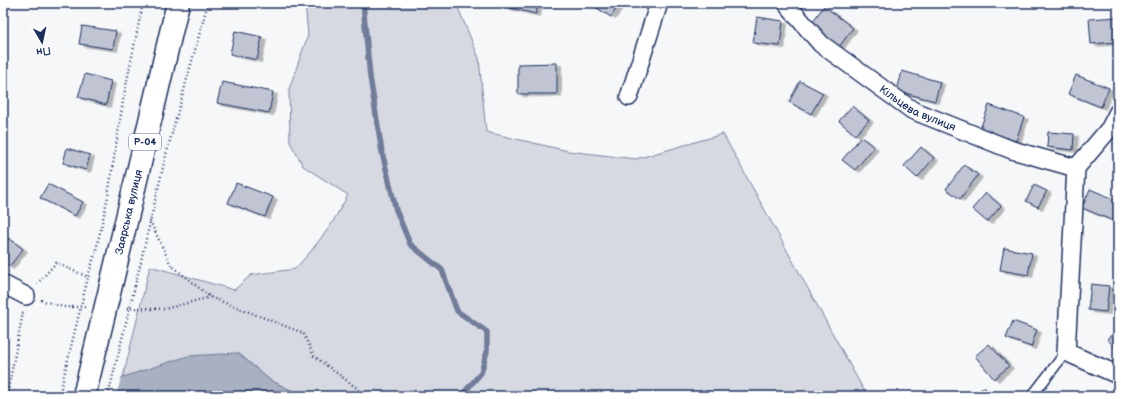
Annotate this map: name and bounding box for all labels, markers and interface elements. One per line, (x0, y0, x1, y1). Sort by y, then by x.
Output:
north arrow (22, 22, 62, 62)
text: Пн (35, 44, 52, 59)
street label: Кільцева вулиця (877, 82, 958, 133)
road number: Р-04 (129, 134, 161, 150)
street label: Заярська вулиця (112, 168, 145, 256)

